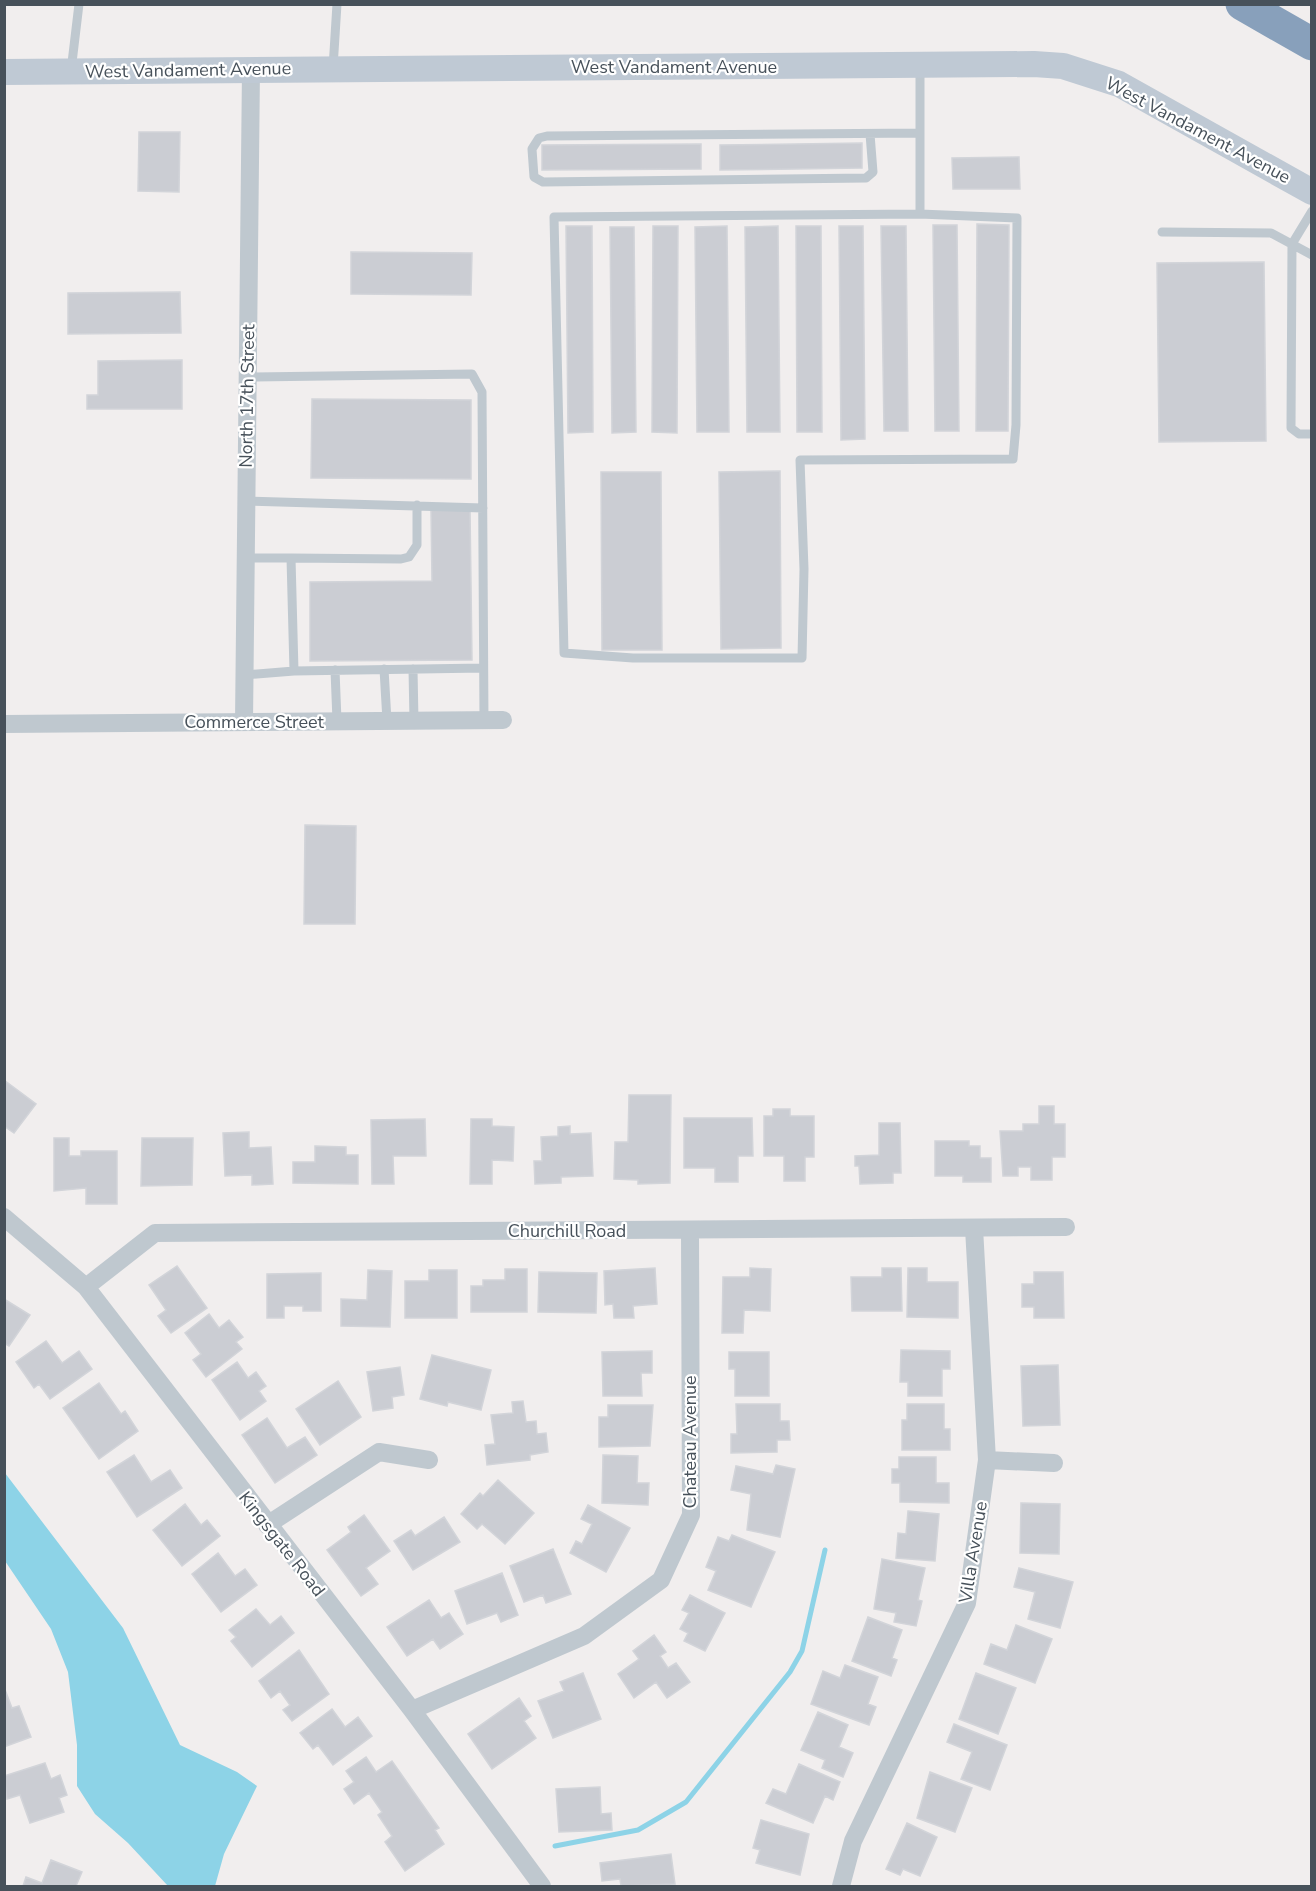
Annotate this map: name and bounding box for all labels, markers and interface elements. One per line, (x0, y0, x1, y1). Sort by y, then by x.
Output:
street label: West Vandament Avenue (571, 55, 777, 79)
street label: West Vandament Avenue (85, 56, 291, 84)
street label: West Vandament Avenue (1101, 71, 1295, 189)
street label: North 17th Street (234, 323, 260, 468)
street label: Commerce Street (184, 710, 325, 734)
street label: Churchill Road (508, 1219, 626, 1243)
street label: Chateau Avenue (678, 1375, 702, 1509)
street label: Kingsgate Road (233, 1486, 331, 1602)
street label: Villa Avenue (953, 1499, 993, 1606)

